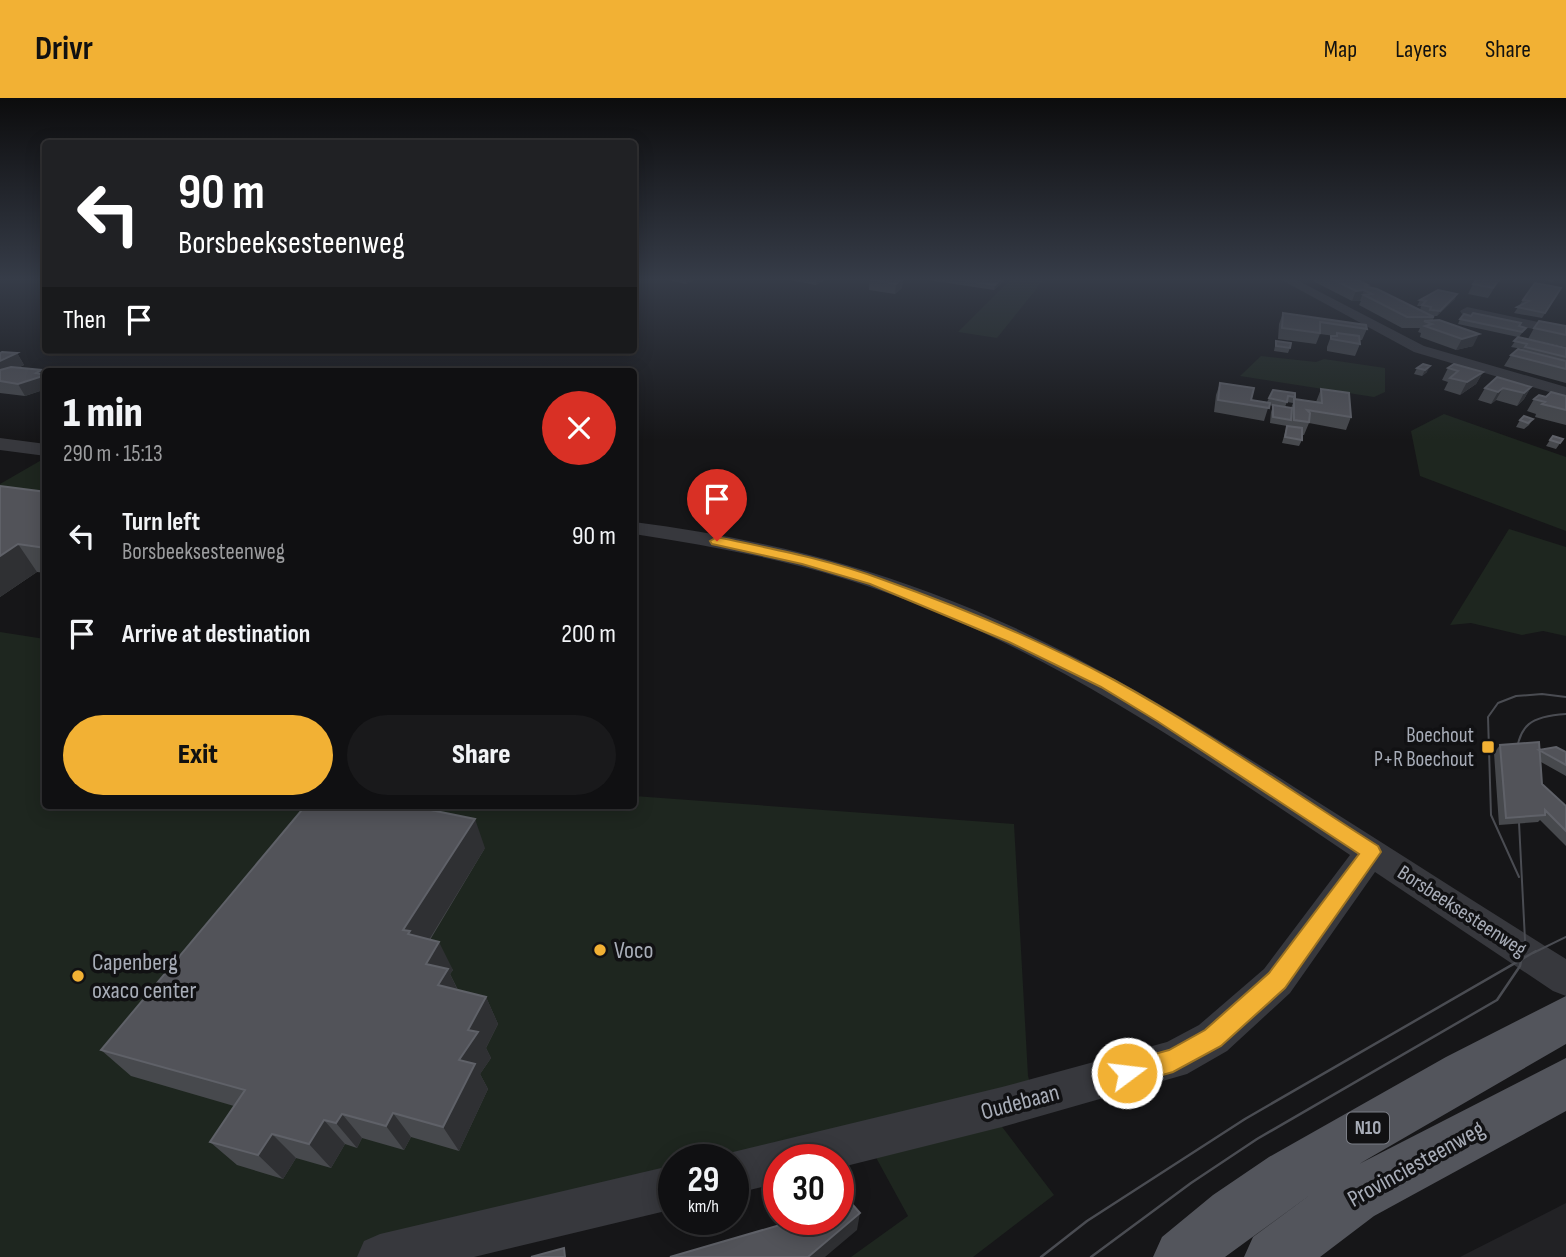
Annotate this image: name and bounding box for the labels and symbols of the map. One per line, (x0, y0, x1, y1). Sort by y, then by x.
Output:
pin (687, 469, 747, 541)
place label: Boechout P+R Boechout (1374, 723, 1474, 772)
marker: Boechout P+R Boechout (1480, 739, 1496, 755)
street label: Borsbeeksesteenweg (1393, 860, 1531, 962)
place label: Voco (614, 936, 653, 965)
marker: Voco (592, 942, 608, 958)
place label: Capenberg oxaco center (92, 948, 196, 1005)
marker: Capenberg oxaco center (70, 968, 86, 984)
position arrow (1090, 1036, 1164, 1110)
street label: Oudebaan (978, 1078, 1062, 1126)
road number: N10 (1347, 1112, 1389, 1144)
street label: Provinciesteenweg (1342, 1114, 1490, 1214)
speed limit sign: 30 (763, 1144, 854, 1235)

